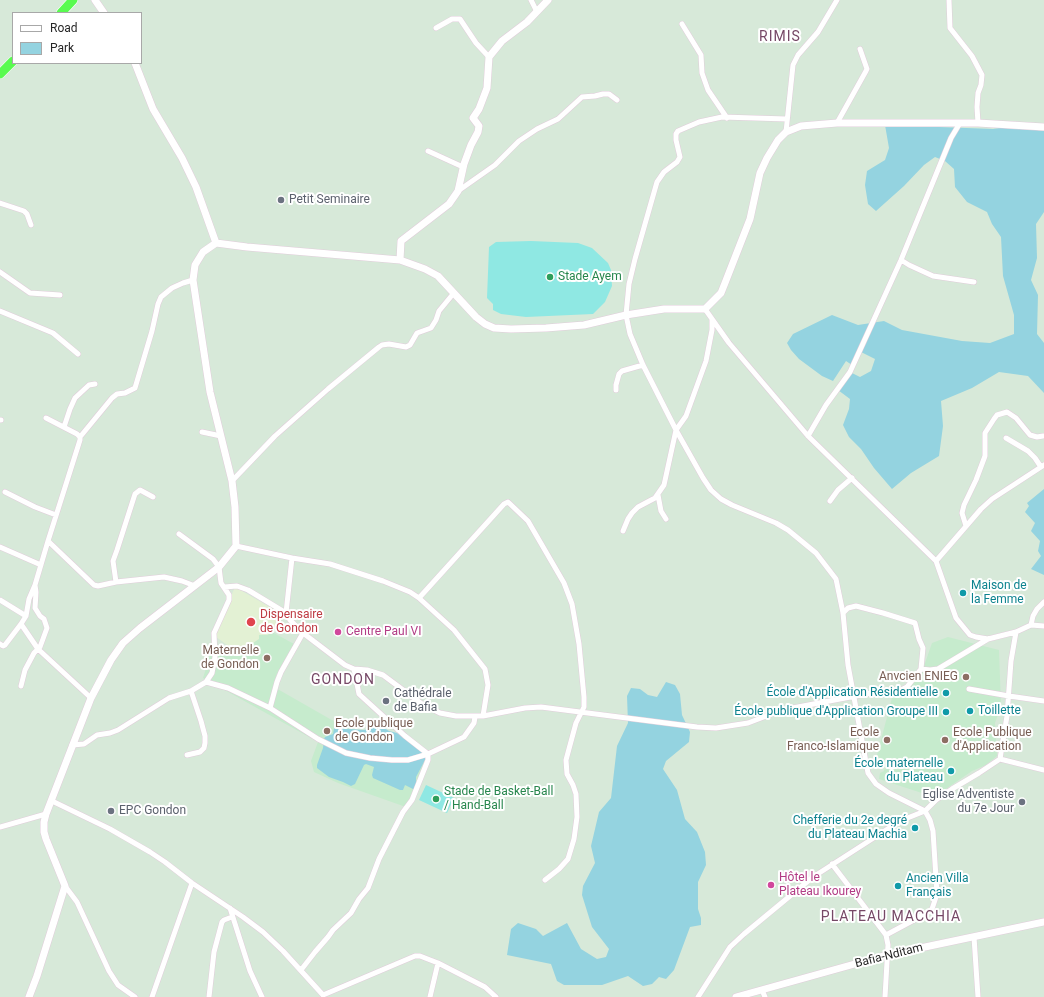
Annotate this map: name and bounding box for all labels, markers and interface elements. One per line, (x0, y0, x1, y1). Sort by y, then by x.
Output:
legend (12, 12, 142, 64)
text: Road (50, 21, 78, 35)
district label: RIMIS (759, 29, 801, 45)
text: Park (50, 41, 74, 55)
place label: Petit Seminaire (289, 193, 370, 207)
marker: Petit Seminaire (276, 195, 286, 205)
place label: Stade Ayem (558, 270, 622, 284)
marker: Stade Ayem (545, 272, 555, 282)
place label: Maison de la Femme (971, 579, 1027, 607)
marker: Maison de la Femme (958, 588, 968, 598)
place label: Dispensaire de Gondon (260, 608, 323, 636)
marker: Dispensaire de Gondon (245, 616, 257, 628)
place label: Centre Paul VI (346, 625, 421, 639)
marker: Centre Paul VI (333, 627, 343, 637)
place label: Maternelle de Gondon (201, 644, 259, 672)
marker: Maternelle de Gondon (262, 653, 272, 663)
place label: Anvcien ENIEG (879, 670, 958, 684)
district label: GONDON (311, 672, 375, 688)
marker: Anvcien ENIEG (961, 672, 971, 682)
place label: École d'Application Résidentielle (766, 686, 938, 700)
place label: Cathédrale de Bafia (394, 687, 452, 715)
marker: École d'Application Résidentielle (941, 688, 951, 698)
marker: Cathédrale de Bafia (381, 696, 391, 706)
place label: Toillette (978, 704, 1021, 718)
place label: École publique d'Application Groupe III (734, 705, 938, 719)
marker: Toillette (965, 706, 975, 716)
marker: École publique d'Application Groupe III (941, 707, 951, 717)
place label: Ecole publique de Gondon (335, 717, 413, 745)
marker: Ecole publique de Gondon (322, 726, 332, 736)
place label: Ecole Franco-Islamique (787, 726, 879, 754)
place label: Ecole Publique d'Application (953, 726, 1032, 754)
marker: Ecole Franco-Islamique (882, 735, 892, 745)
marker: Ecole Publique d'Application (940, 735, 950, 745)
place label: École maternelle du Plateau (854, 757, 943, 785)
marker: École maternelle du Plateau (946, 766, 956, 776)
place label: Stade de Basket-Ball / Hand-Ball (444, 785, 553, 813)
place label: Eglise Adventiste du 7e Jour (923, 788, 1014, 816)
marker: Stade de Basket-Ball / Hand-Ball (431, 794, 441, 804)
marker: Eglise Adventiste du 7e Jour (1017, 797, 1027, 807)
place label: EPC Gondon (119, 804, 186, 818)
marker: EPC Gondon (106, 806, 116, 816)
place label: Chefferie du 2e degré du Plateau Machia (793, 814, 907, 842)
marker: Chefferie du 2e degré du Plateau Machia (910, 823, 920, 833)
place label: Hôtel le Plateau Ikourey (779, 871, 861, 899)
place label: Ancien Villa Français (906, 872, 969, 900)
marker: Hôtel le Plateau Ikourey (766, 880, 776, 890)
marker: Ancien Villa Français (893, 881, 903, 891)
district label: PLATEAU MACCHIA (821, 909, 961, 925)
street label: Bafia-Nditam (853, 941, 925, 971)

